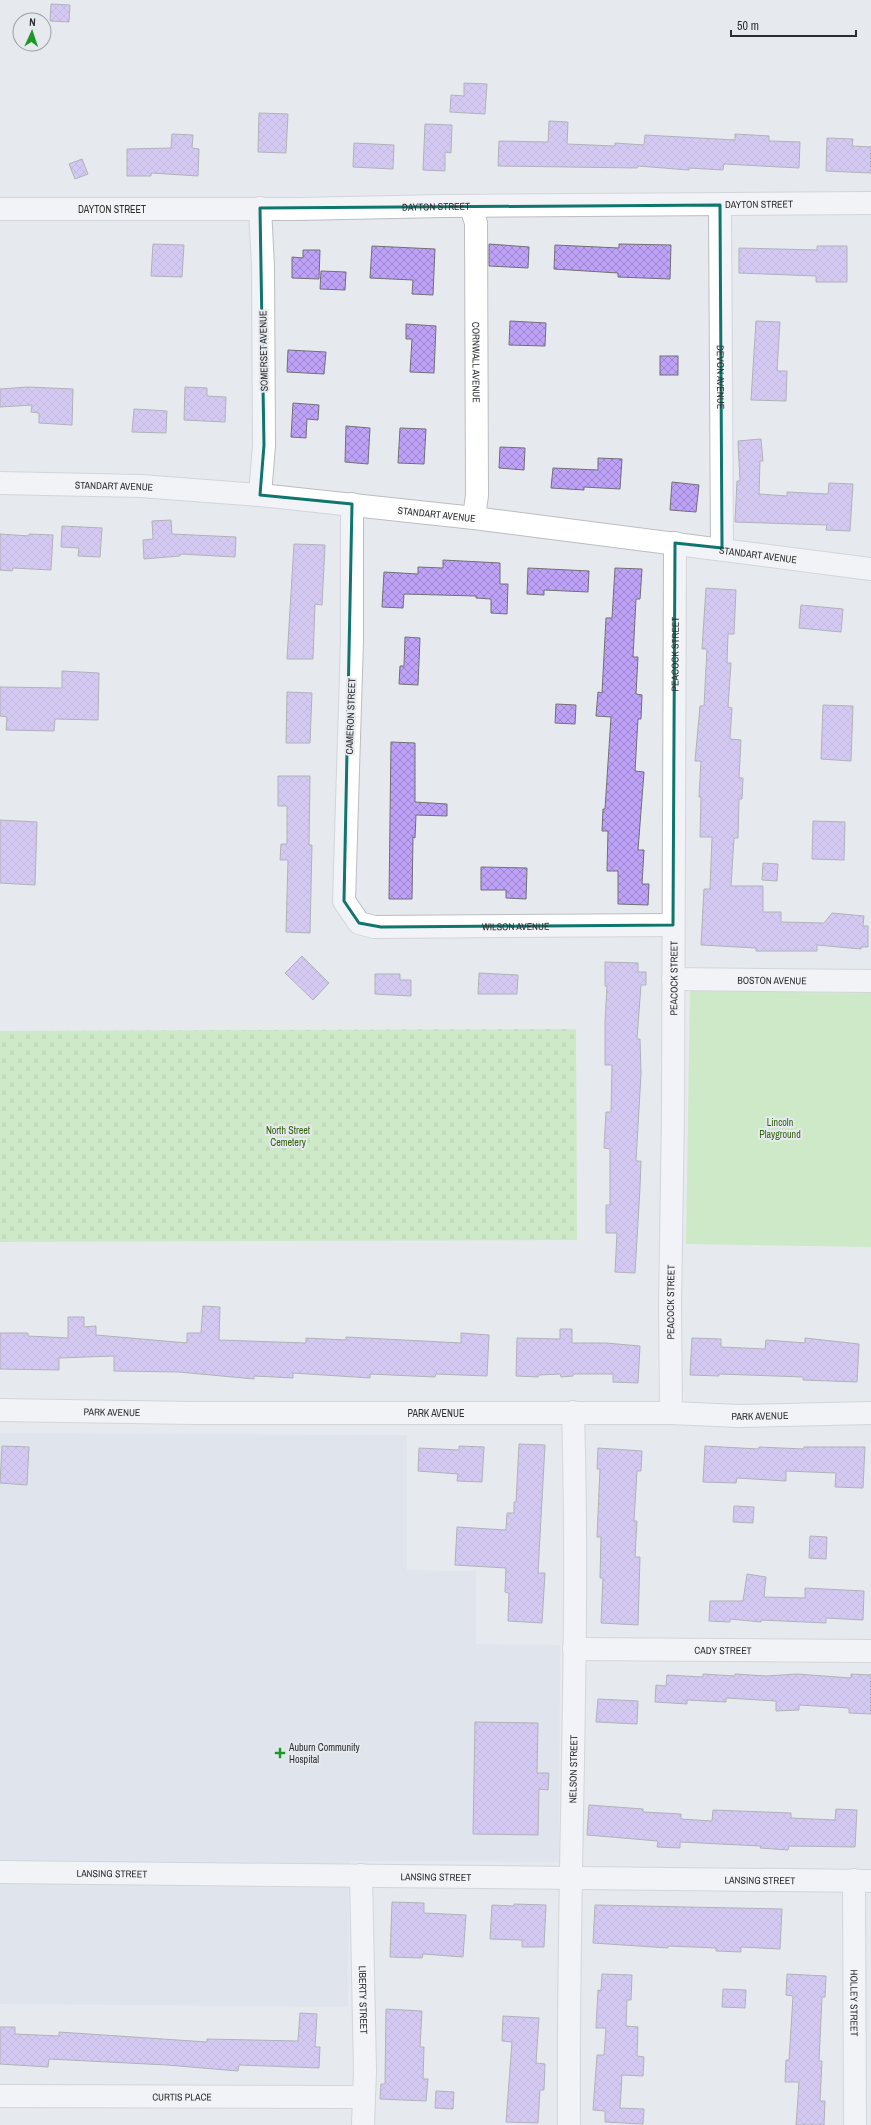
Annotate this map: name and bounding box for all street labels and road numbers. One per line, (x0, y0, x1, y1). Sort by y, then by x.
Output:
street label: DAYTON STREET (725, 198, 793, 211)
street label: DAYTON STREET (402, 200, 470, 214)
street label: DAYTON STREET (78, 203, 146, 216)
street label: SOMERSET AVENUE (256, 310, 271, 392)
street label: CORNWALL AVENUE (469, 322, 483, 403)
street label: DEVON AVENUE (714, 345, 727, 409)
street label: STANDART AVENUE (75, 479, 154, 494)
street label: STANDART AVENUE (397, 504, 476, 525)
street label: STANDART AVENUE (718, 544, 798, 566)
street label: PEACOCK STREET (668, 617, 682, 691)
street label: CAMERON STREET (343, 678, 358, 754)
street label: WILSON AVENUE (482, 920, 549, 933)
street label: PEACOCK STREET (667, 941, 681, 1015)
street label: BOSTON AVENUE (737, 974, 807, 987)
street label: PEACOCK STREET (664, 1264, 678, 1339)
street label: PARK AVENUE (83, 1405, 140, 1419)
street label: PARK AVENUE (408, 1407, 464, 1420)
street label: PARK AVENUE (731, 1409, 788, 1423)
street label: CADY STREET (694, 1644, 752, 1657)
street label: NELSON STREET (566, 1735, 580, 1803)
street label: LANSING STREET (77, 1867, 147, 1881)
street label: LANSING STREET (401, 1870, 471, 1884)
street label: LANSING STREET (725, 1873, 795, 1887)
street label: LIBERTY STREET (356, 1966, 370, 2034)
street label: HOLLEY STREET (847, 1969, 861, 2037)
street label: CURTIS PLACE (152, 2090, 212, 2104)

